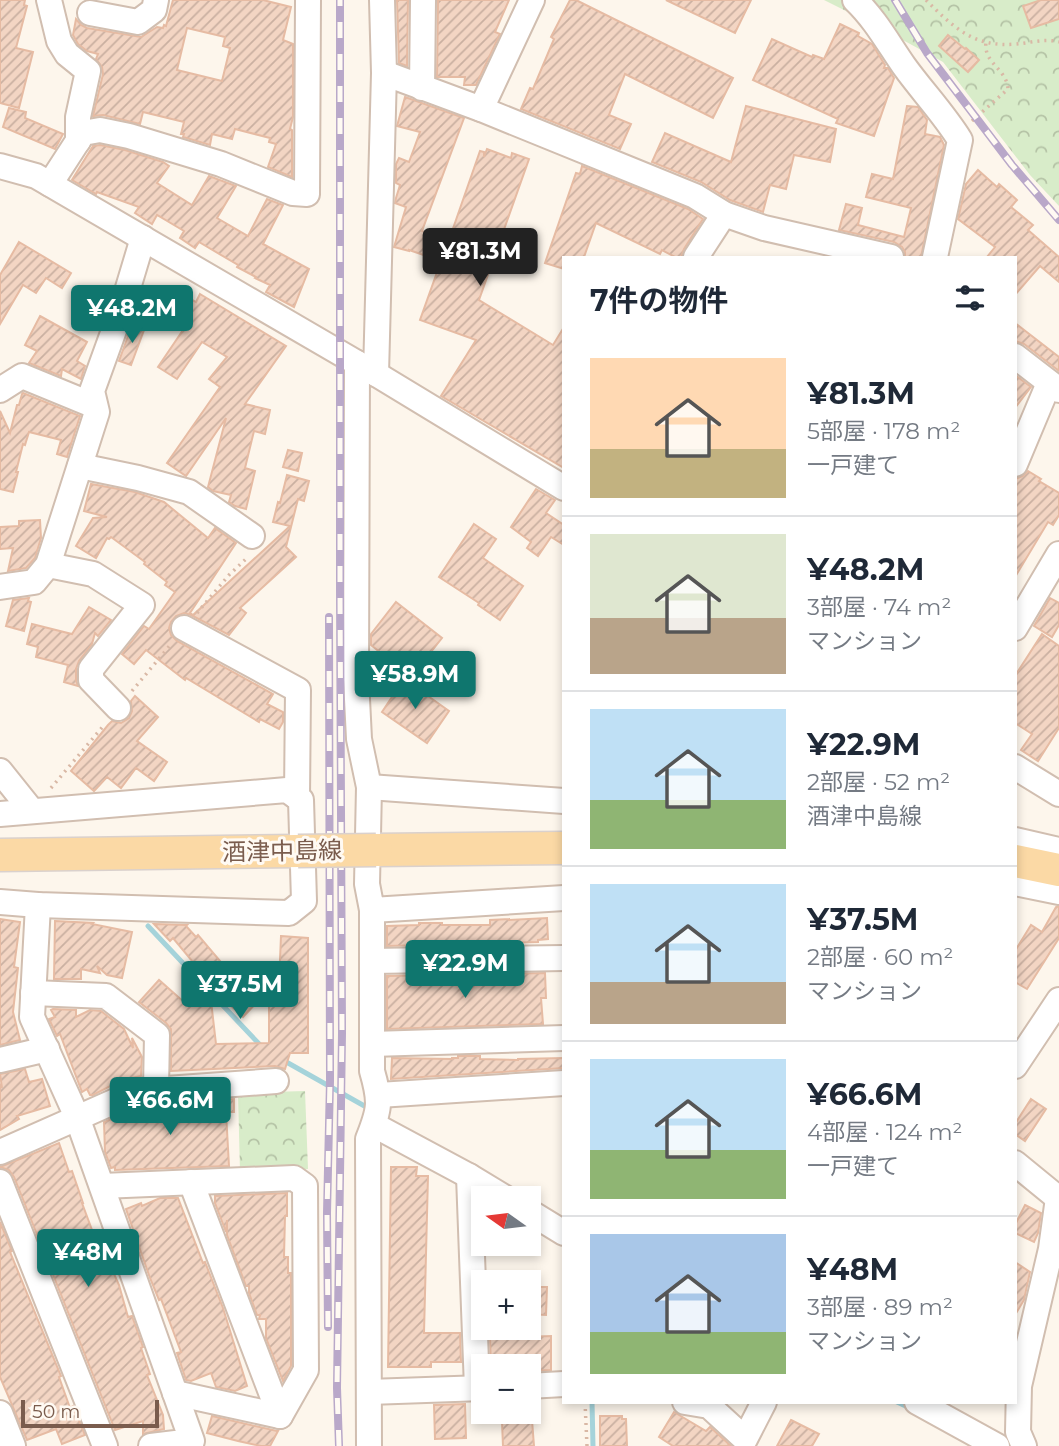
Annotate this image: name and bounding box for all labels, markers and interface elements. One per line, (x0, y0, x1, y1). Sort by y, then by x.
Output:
pin: ¥81.3M (423, 229, 537, 288)
text: ¥81.3M (439, 237, 521, 265)
icon: filters (951, 279, 989, 317)
text: 7件の物件 (590, 282, 729, 319)
pin: ¥48.2M (75, 286, 189, 345)
text: ¥48.2M (87, 294, 177, 322)
text: ¥81.3M (807, 375, 915, 412)
icon: home (646, 386, 730, 470)
text: 5部屋 · 178 m² (807, 417, 960, 445)
text: 一戸建て (807, 451, 899, 479)
text: ¥48.2M (807, 551, 924, 588)
icon: home (646, 562, 730, 646)
text: 3部屋 · 74 m² (807, 593, 951, 621)
text: マンション (807, 627, 922, 655)
pin: ¥58.9M (358, 652, 472, 711)
text: ¥58.9M (371, 660, 459, 688)
text: ¥22.9M (807, 726, 920, 763)
icon: home (646, 737, 730, 821)
text: 2部屋 · 52 m² (807, 768, 950, 796)
text: 酒津中島線 (807, 802, 922, 830)
street label: 酒津中島線 (222, 835, 342, 867)
text: ¥37.5M (807, 901, 918, 938)
icon: home (646, 912, 730, 996)
pin: ¥22.9M (408, 940, 522, 1000)
text: 2部屋 · 60 m² (807, 943, 953, 971)
text: ¥22.9M (422, 949, 508, 977)
pin: ¥37.5M (183, 962, 297, 1021)
text: ¥37.5M (197, 970, 283, 998)
text: マンション (807, 977, 922, 1005)
text: ¥66.6M (807, 1076, 922, 1113)
pin: ¥66.6M (113, 1078, 227, 1137)
text: ¥66.6M (126, 1086, 214, 1114)
icon: home (646, 1087, 730, 1171)
text: 4部屋 · 124 m² (807, 1118, 962, 1146)
text: 一戸建て (807, 1152, 899, 1180)
north arrow (471, 1186, 541, 1256)
map controls (471, 1186, 541, 1424)
pin: ¥48M (47, 1230, 129, 1289)
text: ¥48M (53, 1238, 123, 1266)
text: ¥48M (807, 1251, 898, 1288)
icon: home (646, 1262, 730, 1346)
button: + (471, 1270, 541, 1340)
text: 3部屋 · 89 m² (807, 1293, 953, 1321)
text: マンション (807, 1327, 922, 1355)
button: − (471, 1354, 541, 1424)
scale bar (21, 1397, 159, 1429)
text: 50 m (32, 1400, 80, 1423)

